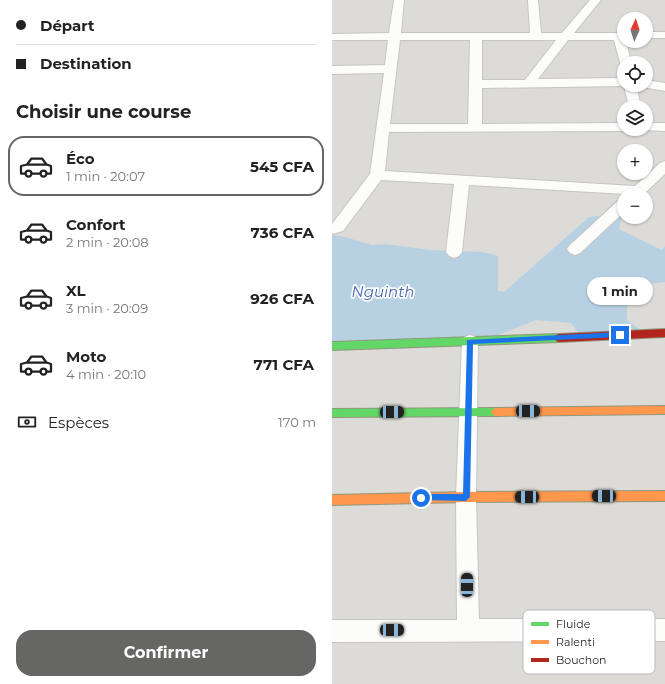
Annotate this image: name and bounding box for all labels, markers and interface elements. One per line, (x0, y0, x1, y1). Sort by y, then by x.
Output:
north arrow (617, 12, 653, 48)
map controls (617, 12, 653, 224)
text: Départ (40, 16, 95, 35)
text: Destination (40, 54, 132, 73)
button: locate (617, 56, 653, 92)
button: layers (617, 100, 653, 136)
text: Choisir une course (16, 101, 191, 123)
button: + (617, 144, 653, 180)
icon: car (18, 148, 54, 184)
text: Éco (66, 149, 95, 168)
text: 545 CFA (250, 157, 314, 176)
text: 1 min · 20:07 (66, 168, 145, 184)
button: − (617, 188, 653, 224)
icon: car (18, 214, 54, 250)
text: Confort (66, 215, 126, 234)
text: 736 CFA (251, 223, 314, 242)
text: 2 min · 20:08 (66, 234, 149, 250)
callout: 1 min (587, 277, 653, 305)
icon: car (18, 280, 54, 316)
text: XL (66, 281, 85, 300)
water label: Nguinth (352, 282, 414, 301)
text: 1 min (602, 283, 638, 299)
text: 926 CFA (250, 289, 314, 308)
text: 3 min · 20:09 (66, 300, 148, 316)
route end (611, 326, 629, 344)
icon: car (18, 346, 54, 382)
text: Moto (66, 347, 106, 366)
text: 771 CFA (254, 355, 314, 374)
text: 4 min · 20:10 (66, 366, 146, 382)
car (516, 405, 540, 417)
car (380, 406, 404, 418)
icon: cash (16, 411, 38, 433)
text: Espèces (48, 413, 109, 432)
text: 170 m (278, 414, 316, 430)
route start (412, 489, 430, 507)
car (592, 490, 616, 502)
car (515, 491, 539, 503)
car (461, 573, 473, 597)
legend (523, 610, 655, 674)
text: Fluide (556, 617, 591, 631)
car (380, 624, 404, 636)
button: Confirmer (16, 630, 316, 676)
text: Ralenti (556, 635, 595, 649)
text: Bouchon (556, 653, 606, 667)

